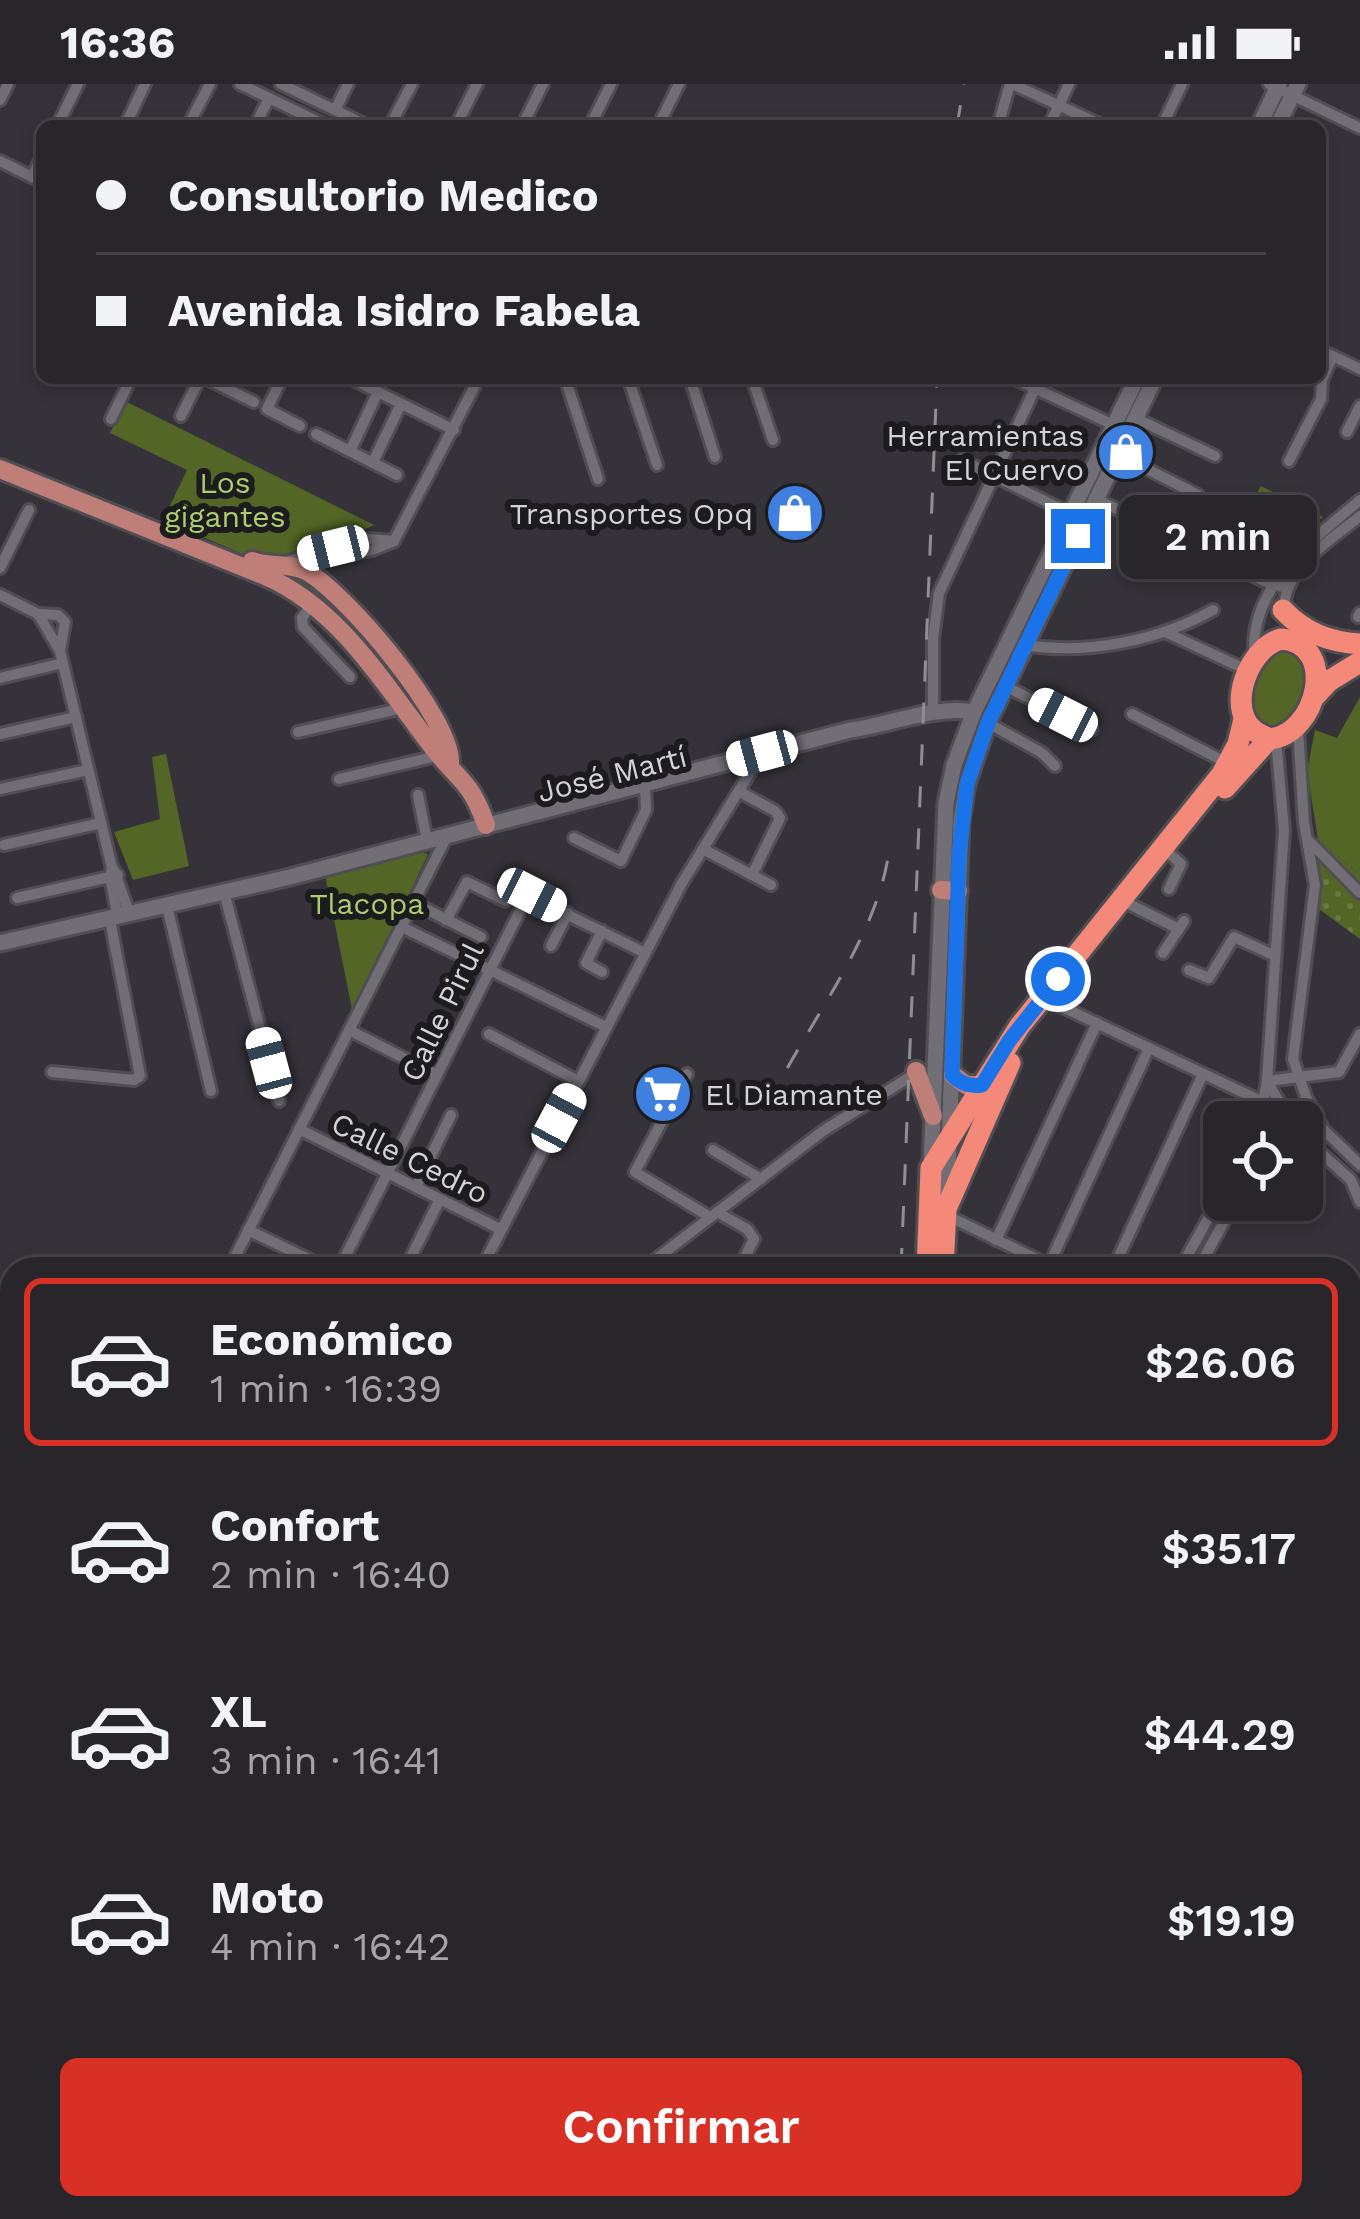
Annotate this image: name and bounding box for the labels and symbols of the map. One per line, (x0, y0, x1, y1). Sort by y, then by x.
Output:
place label: Herramientas El Cuervo (886, 418, 1084, 487)
shop icon: Herramientas El Cuervo (1095, 421, 1157, 483)
park label: Los gigantes (165, 465, 285, 534)
shop icon: Transportes Opq (764, 482, 826, 544)
callout: 2 min (1120, 494, 1318, 578)
place label: Transportes Opq (510, 496, 753, 531)
route end (1051, 509, 1105, 563)
car (294, 522, 372, 574)
car (1023, 683, 1103, 747)
car (723, 726, 801, 780)
street label: José Martí (534, 739, 690, 809)
car (492, 863, 572, 927)
park label: Tlacopa (310, 886, 424, 921)
street label: Calle Pirul (393, 937, 491, 1087)
route start (1031, 952, 1085, 1006)
car (242, 1024, 296, 1102)
supermarket icon: El Diamante (632, 1063, 694, 1125)
place label: El Diamante (705, 1077, 883, 1112)
car (526, 1078, 592, 1158)
street label: Calle Cedro (326, 1105, 494, 1211)

